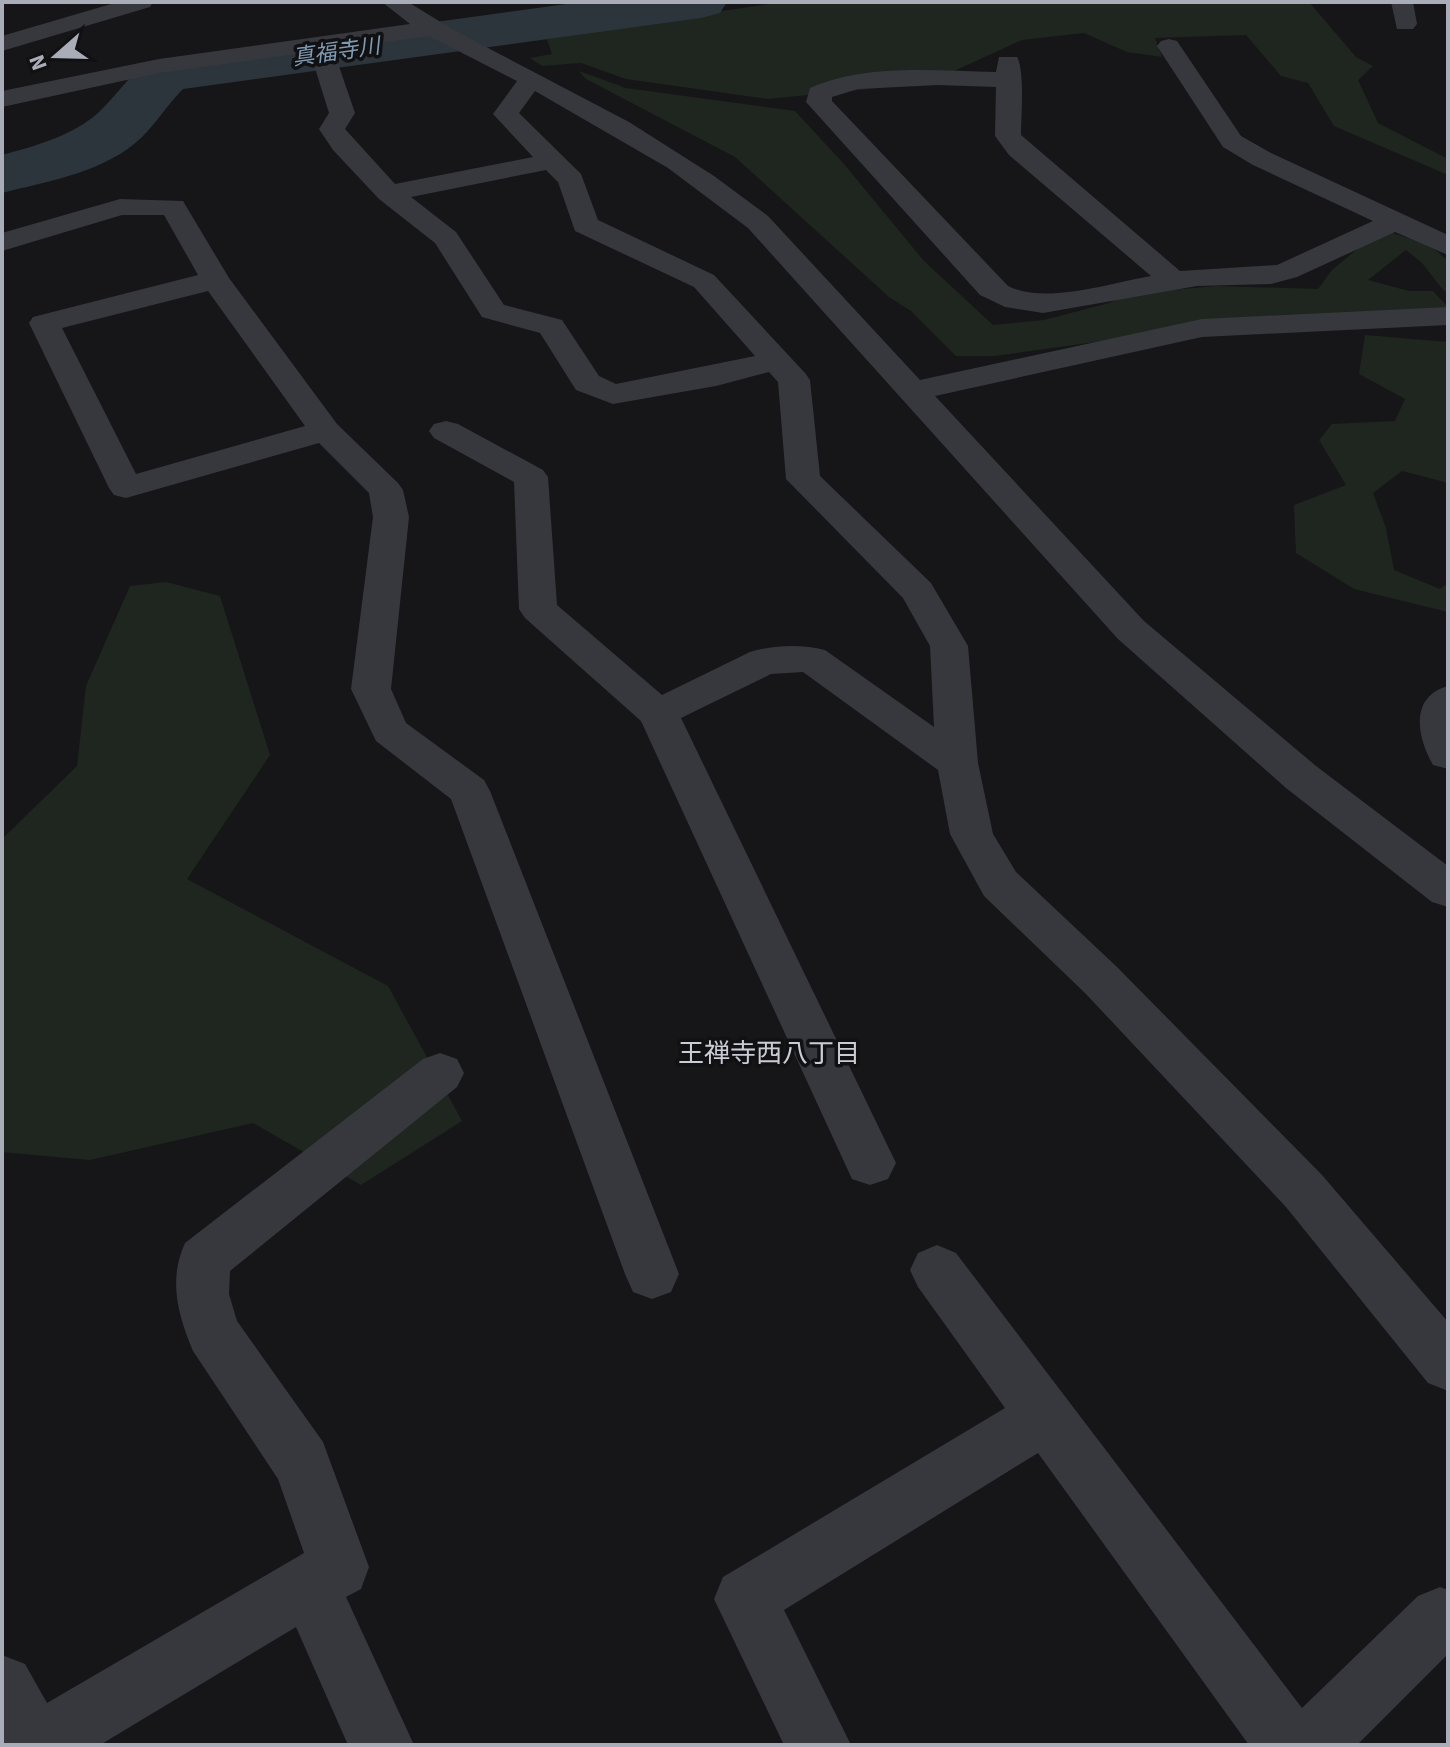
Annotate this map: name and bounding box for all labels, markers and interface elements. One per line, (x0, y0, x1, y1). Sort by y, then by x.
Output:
north arrow (16, 16, 96, 96)
water label: 真福寺川 (290, 30, 384, 74)
text: N (21, 50, 56, 75)
district label: 王禅寺西八丁目 (678, 1035, 860, 1072)

